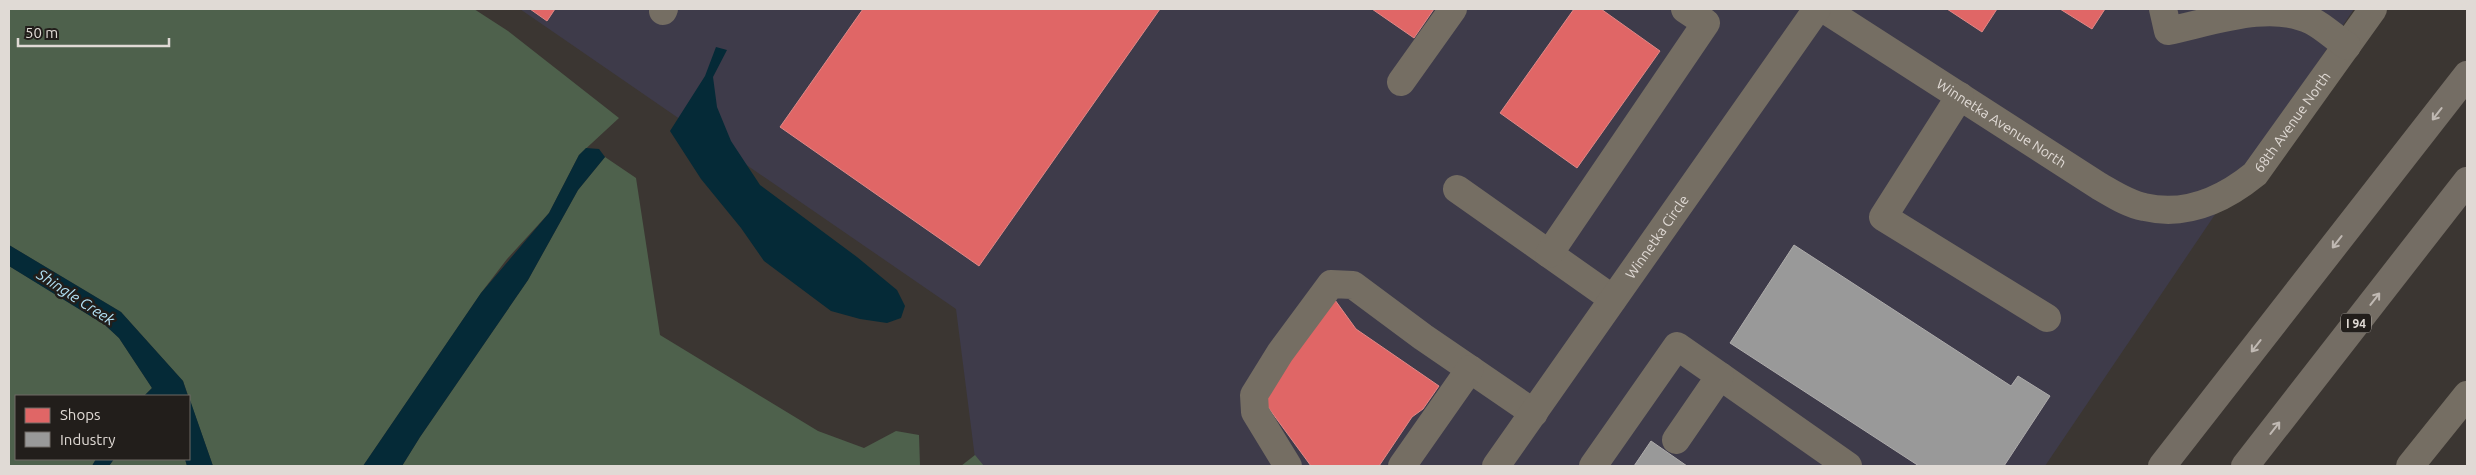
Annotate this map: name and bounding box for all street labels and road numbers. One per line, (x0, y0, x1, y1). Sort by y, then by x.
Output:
street label: 68th Avenue North (2251, 69, 2334, 176)
street label: Winnetka Avenue North (1934, 76, 2069, 171)
street label: Winnetka Circle (1622, 192, 1692, 282)
road number: I 94 (2341, 314, 2371, 332)

